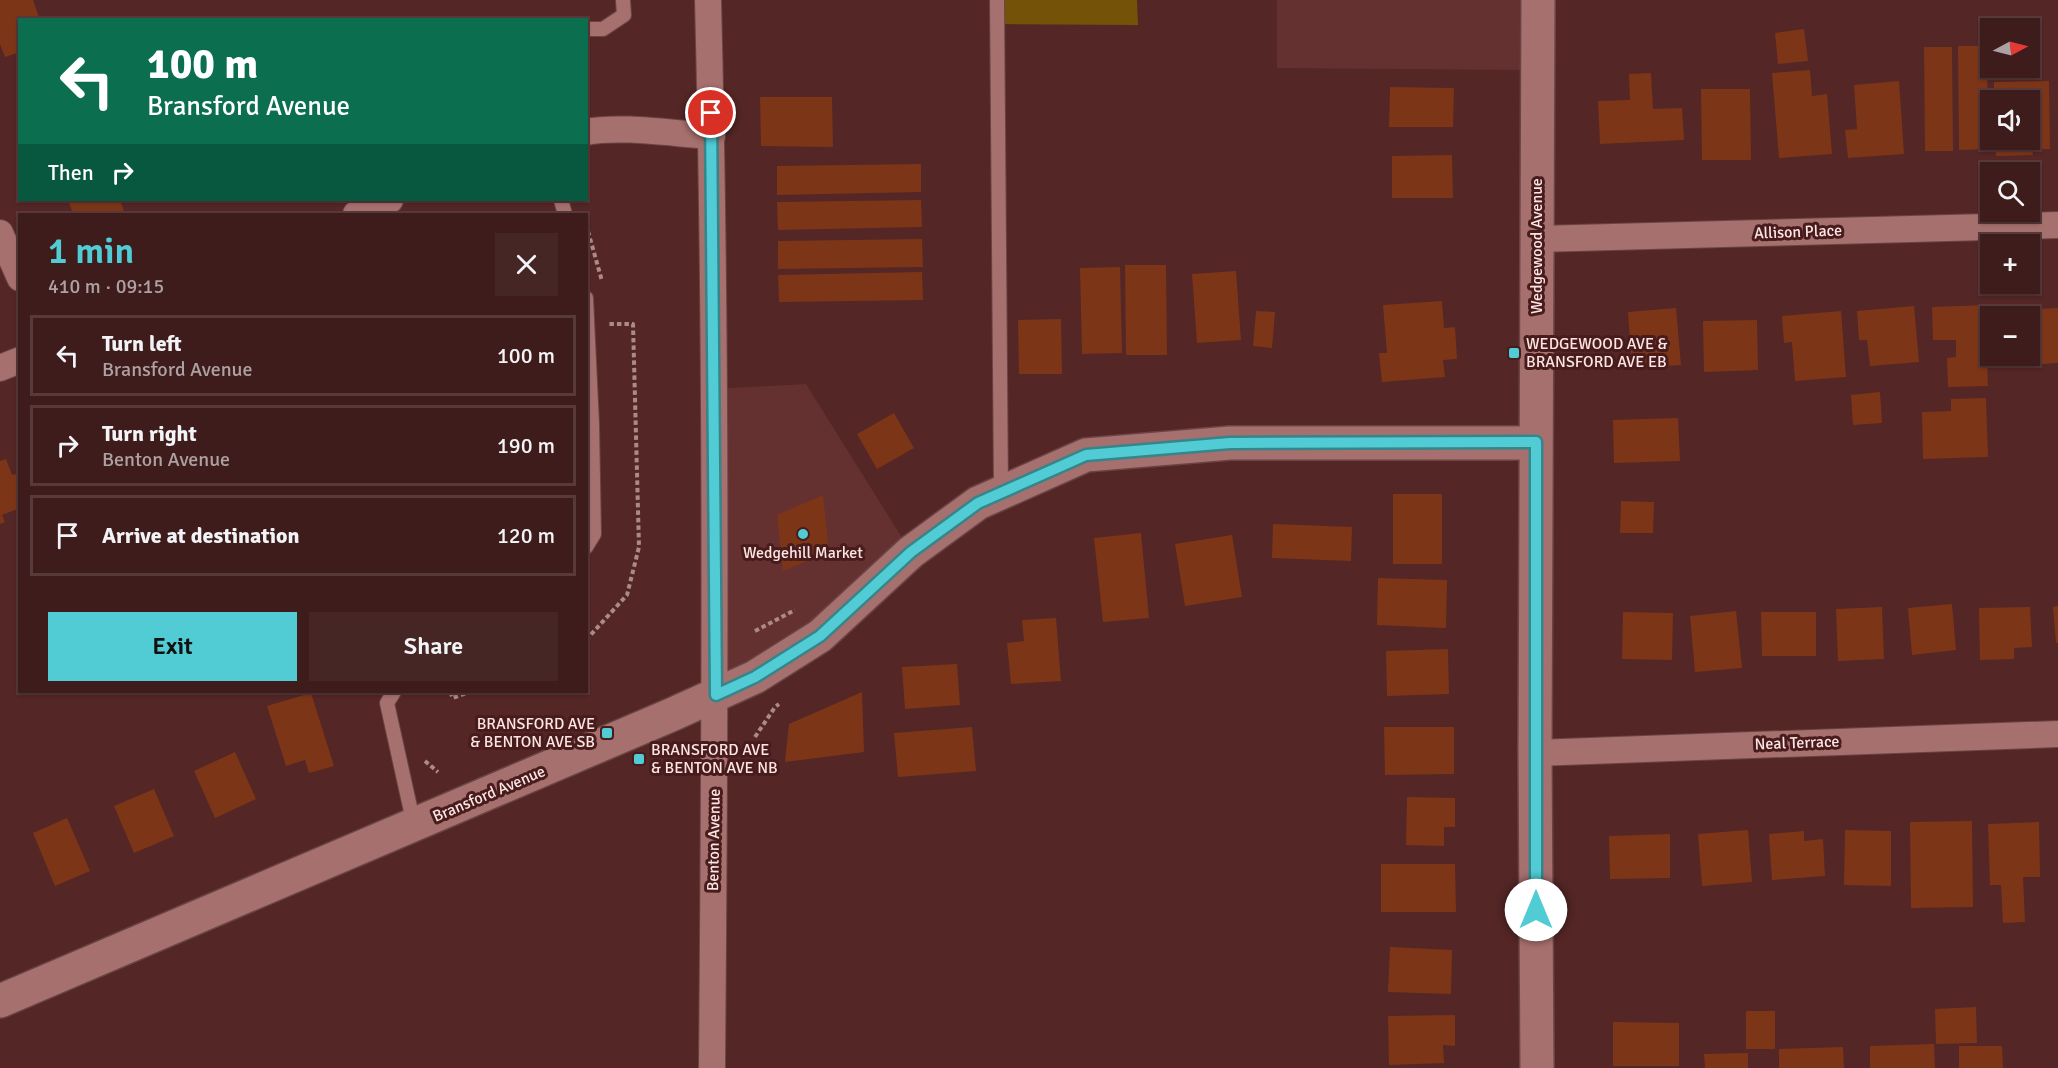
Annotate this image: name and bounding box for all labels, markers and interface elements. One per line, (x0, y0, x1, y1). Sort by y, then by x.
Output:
north arrow (1980, 18, 2040, 78)
map controls (1980, 18, 2040, 366)
text: 100 m (147, 39, 258, 90)
icon: left (48, 42, 126, 120)
pin (685, 87, 736, 138)
text: Bransford Avenue (147, 90, 350, 123)
button: sound (1980, 90, 2040, 150)
icon: arrive (694, 96, 727, 129)
icon: right (106, 156, 139, 189)
text: Then (48, 159, 94, 186)
button: search (1980, 162, 2040, 222)
street label: Wedgewood Avenue (1527, 178, 1547, 314)
street label: Allison Place (1754, 220, 1842, 244)
text: 1 min (48, 229, 134, 274)
button: close (495, 233, 558, 296)
button: + (1980, 234, 2040, 294)
text: 410 m · 09:15 (48, 274, 164, 299)
button: − (1980, 306, 2040, 366)
text: Turn left (102, 330, 182, 357)
place label: WEDGEWOOD AVE & BRANSFORD AVE EB (1526, 334, 1668, 372)
icon: left (51, 339, 84, 372)
text: 100 m (497, 342, 555, 369)
marker: WEDGEWOOD AVE & BRANSFORD AVE EB (1507, 346, 1521, 360)
text: Bransford Avenue (102, 357, 252, 382)
text: Turn right (102, 420, 197, 447)
icon: right (51, 429, 84, 462)
text: 190 m (497, 432, 555, 459)
text: Benton Avenue (102, 447, 230, 472)
icon: arrive (51, 519, 84, 552)
text: Arrive at destination (102, 522, 299, 549)
text: 120 m (497, 522, 555, 549)
marker: Wedgehill Market (796, 527, 810, 541)
place label: Wedgehill Market (743, 543, 863, 563)
button: Exit (48, 612, 297, 681)
button: Share (309, 612, 558, 681)
place label: BRANSFORD AVE & BENTON AVE SB (470, 714, 595, 752)
marker: BRANSFORD AVE & BENTON AVE SB (600, 726, 614, 740)
street label: Neal Terrace (1754, 732, 1840, 754)
place label: BRANSFORD AVE & BENTON AVE NB (651, 740, 778, 778)
marker: BRANSFORD AVE & BENTON AVE NB (632, 752, 646, 766)
street label: Bransford Avenue (430, 761, 548, 827)
street label: Benton Avenue (703, 789, 725, 891)
position arrow (1504, 878, 1568, 942)

